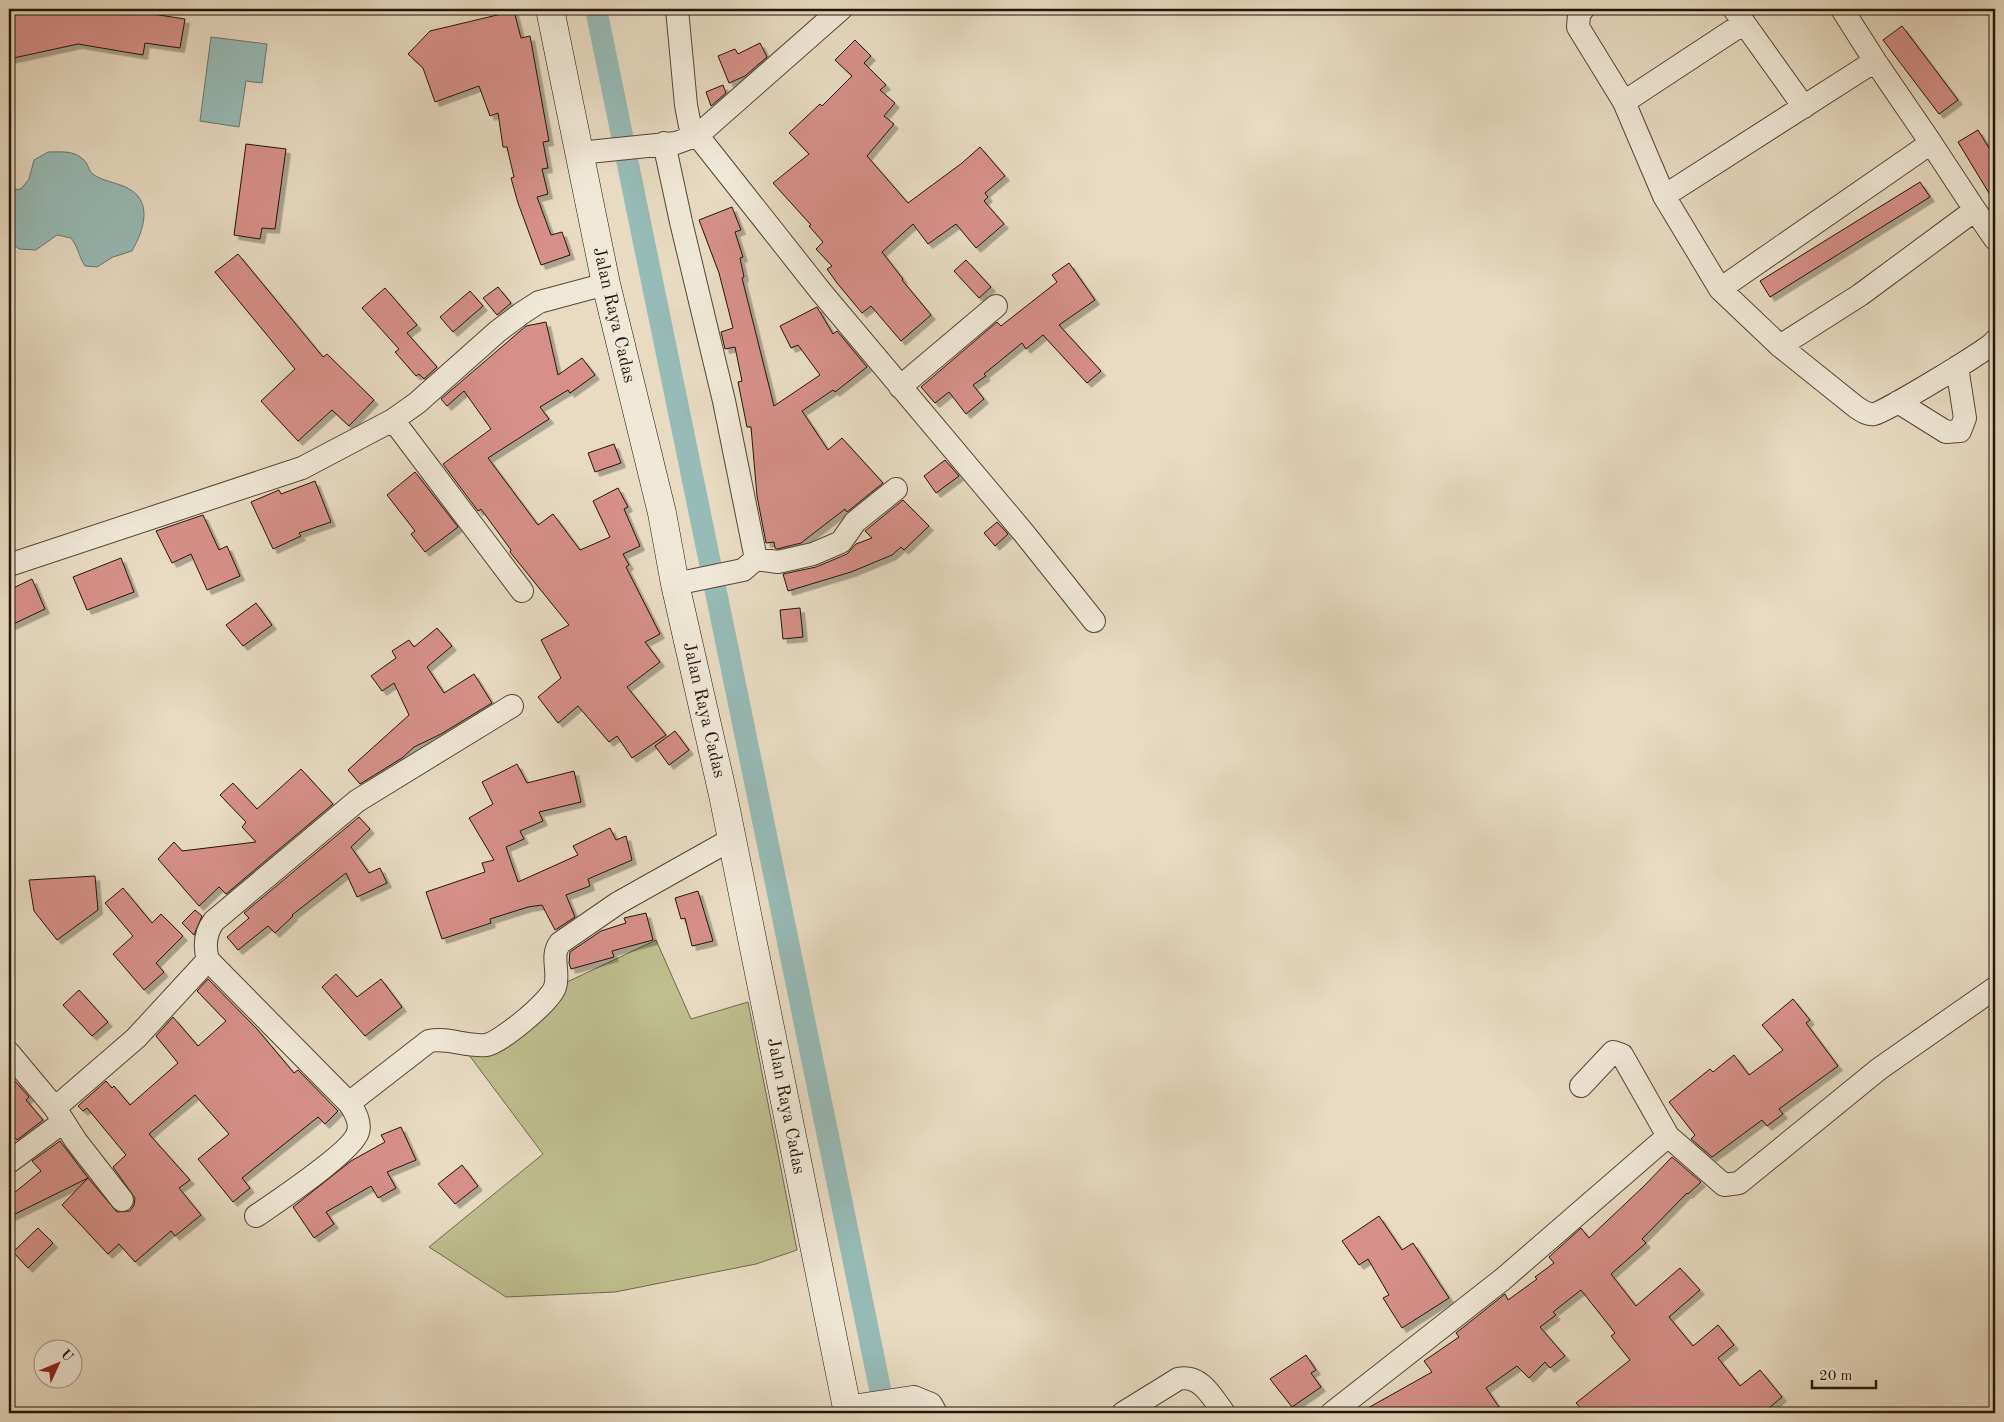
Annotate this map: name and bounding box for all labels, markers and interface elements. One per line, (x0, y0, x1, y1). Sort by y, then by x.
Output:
street label: Jalan Raya Cadas (590, 245, 638, 385)
street label: Jalan Raya Cadas (680, 640, 728, 780)
street label: Jalan Raya Cadas (764, 1036, 808, 1176)
north arrow (32, 1340, 82, 1390)
text: U (58, 1347, 76, 1365)
scale bar (1812, 1357, 1875, 1389)
text: 20 m (1819, 1369, 1853, 1384)

